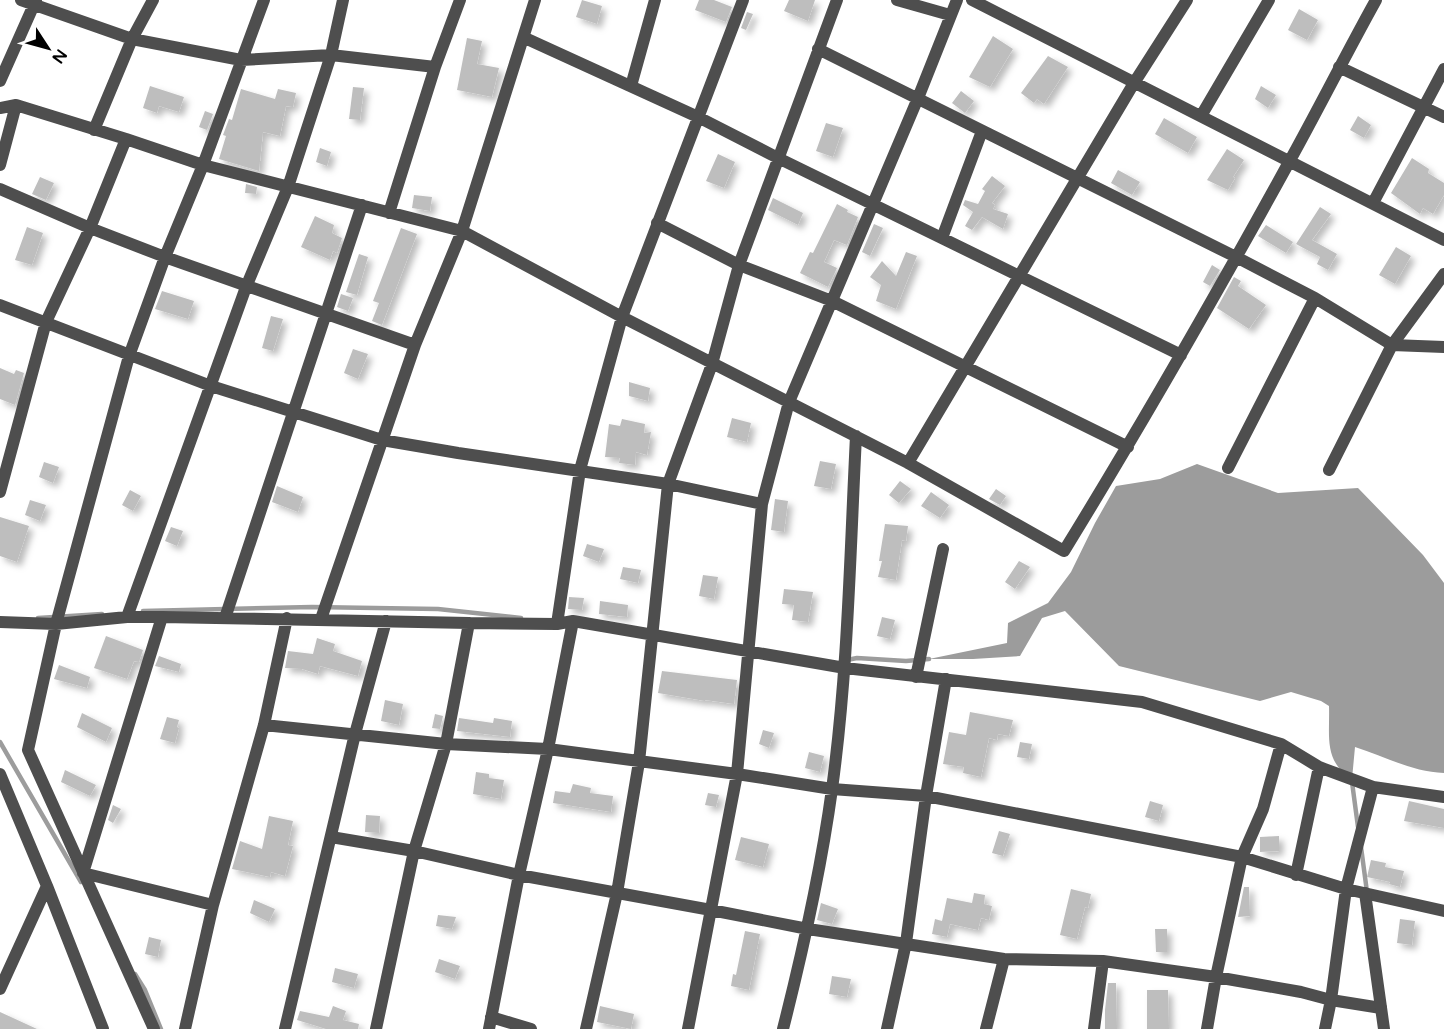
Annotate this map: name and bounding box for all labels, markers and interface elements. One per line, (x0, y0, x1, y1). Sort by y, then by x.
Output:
north arrow (18, 18, 78, 78)
text: N (47, 45, 71, 67)

